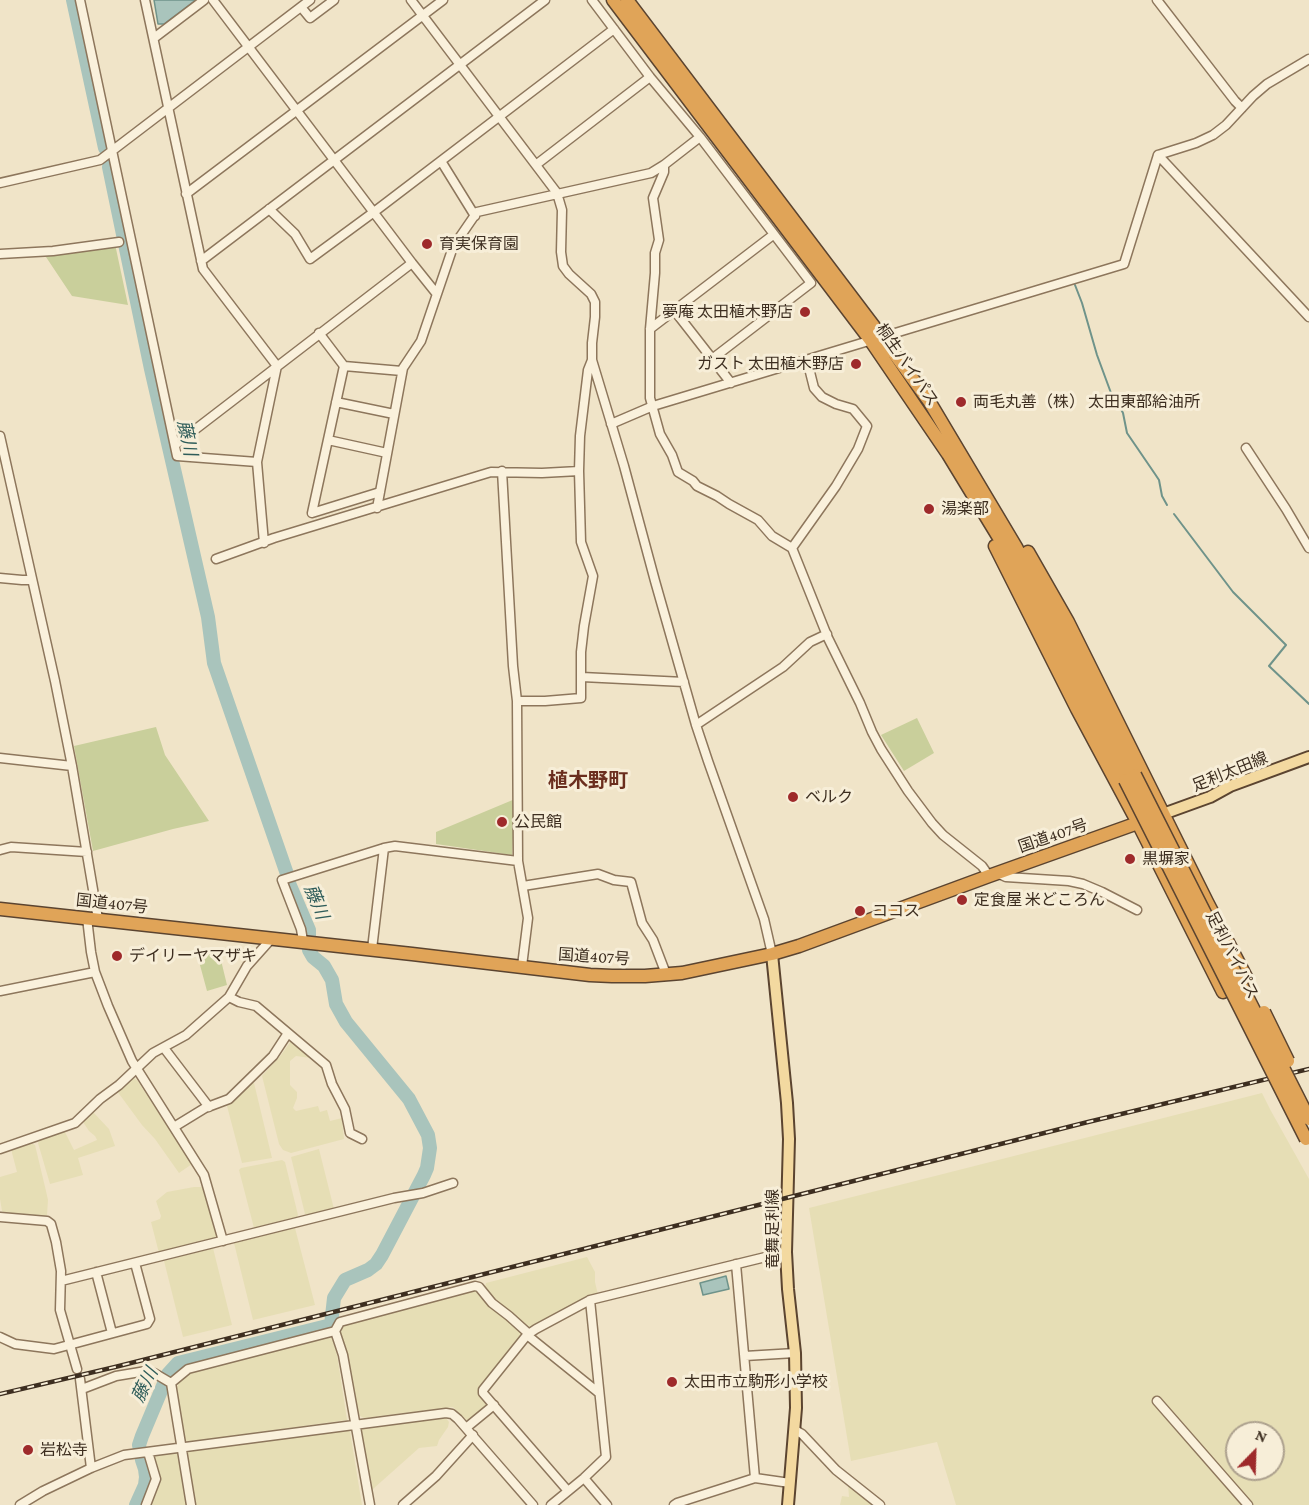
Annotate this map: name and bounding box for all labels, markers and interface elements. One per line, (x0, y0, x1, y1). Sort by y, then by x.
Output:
place label: 育実保育園 (439, 234, 519, 254)
marker: 育実保育園 (420, 237, 434, 251)
place label: 夢庵 太田植木野店 (662, 302, 793, 322)
marker: 夢庵 太田植木野店 (798, 305, 812, 319)
street label: 桐生バイパス (872, 320, 942, 410)
place label: ガスト 太田植木野店 (697, 354, 844, 374)
marker: ガスト 太田植木野店 (849, 357, 863, 371)
place label: 両毛丸善（株） 太田東部給油所 (973, 392, 1200, 412)
marker: 両毛丸善（株） 太田東部給油所 (954, 395, 968, 409)
water label: 藤川 (173, 418, 201, 458)
place label: 湯楽部 (941, 499, 989, 519)
marker: 湯楽部 (922, 502, 936, 516)
street label: 足利太田線 (1189, 748, 1271, 796)
district label: 植木野町 (548, 769, 628, 793)
place label: ベルク (805, 787, 853, 807)
marker: ベルク (786, 790, 800, 804)
place label: 公民館 (514, 812, 562, 832)
marker: 公民館 (495, 815, 509, 829)
street label: 国道407号 (1016, 815, 1090, 857)
place label: 黒塀家 (1142, 849, 1190, 869)
marker: 黒塀家 (1123, 852, 1137, 866)
water label: 藤川 (299, 881, 333, 923)
place label: 定食屋 米どころん (974, 890, 1105, 910)
street label: 国道407号 (75, 891, 149, 917)
marker: 定食屋 米どころん (955, 893, 969, 907)
place label: ココス (872, 901, 920, 921)
marker: ココス (853, 904, 867, 918)
street label: 足利バイパス (1202, 908, 1262, 1002)
street label: 国道407号 (557, 945, 631, 969)
place label: デイリーヤマザキ (129, 946, 257, 966)
marker: デイリーヤマザキ (110, 949, 124, 963)
street label: 竜舞足利線 (763, 1189, 783, 1269)
water label: 藤川 (127, 1364, 163, 1406)
place label: 太田市立駒形小学校 (684, 1372, 828, 1392)
marker: 太田市立駒形小学校 (665, 1375, 679, 1389)
north arrow (1225, 1421, 1285, 1481)
text: N (1253, 1426, 1270, 1446)
place label: 岩松寺 (40, 1440, 88, 1460)
marker: 岩松寺 (21, 1443, 35, 1457)

